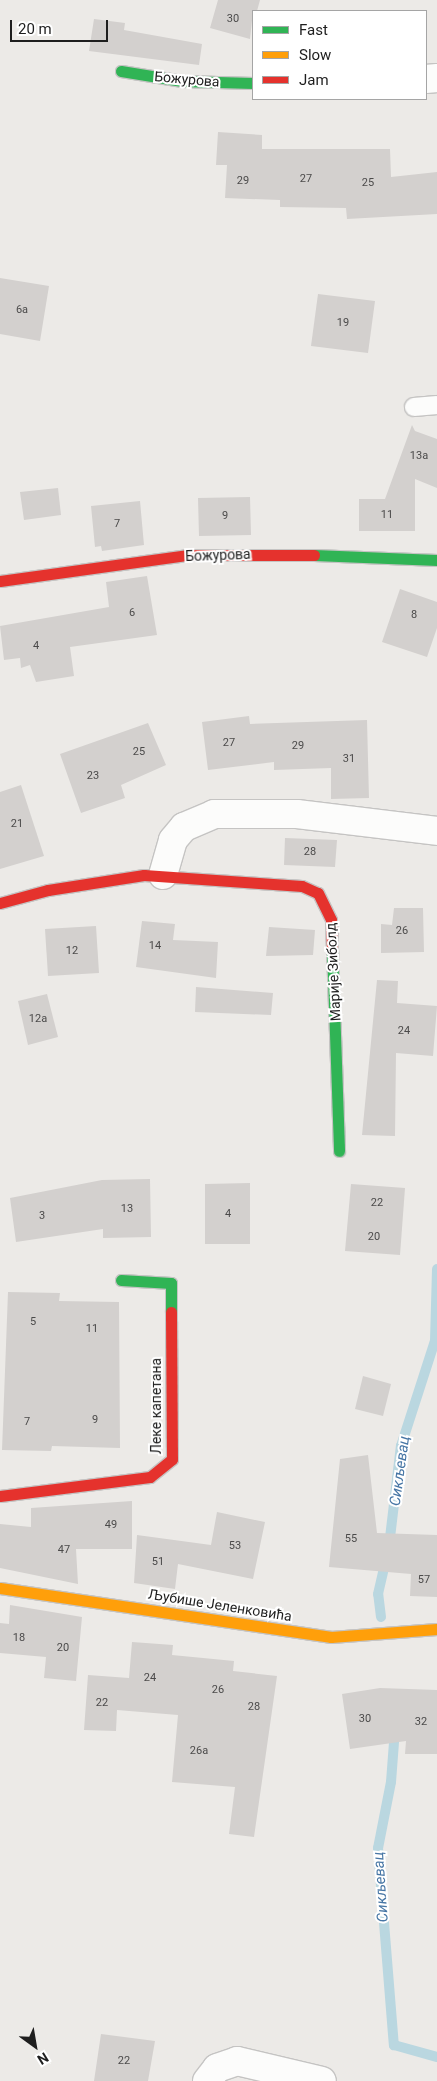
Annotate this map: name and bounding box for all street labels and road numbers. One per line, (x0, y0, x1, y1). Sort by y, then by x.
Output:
street label: Божурова (154, 68, 220, 90)
street label: Божурова (185, 545, 251, 565)
street label: Марије Зиболд (322, 922, 344, 1022)
street label: Леке капетана (148, 1358, 164, 1454)
street label: Љубише Јеленковића (147, 1585, 293, 1625)

